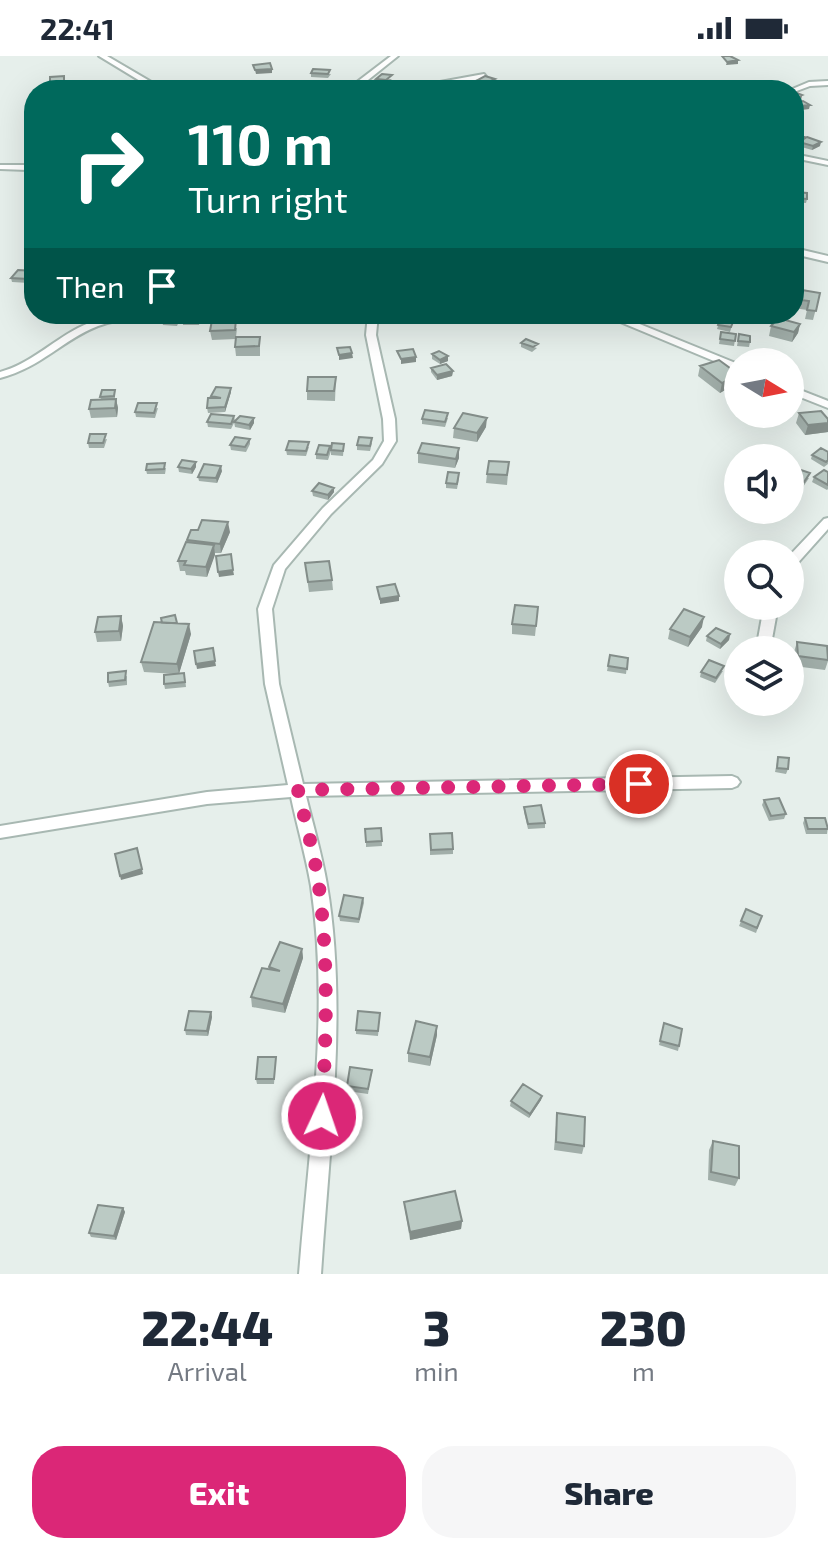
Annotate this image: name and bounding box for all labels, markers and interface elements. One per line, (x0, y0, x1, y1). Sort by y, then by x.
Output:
text: 22:41 (40, 10, 115, 46)
text: 110 m (188, 109, 333, 176)
icon: right (56, 112, 160, 216)
text: Turn right (188, 177, 348, 220)
icon: arrive (140, 264, 184, 308)
text: Then (56, 268, 124, 304)
north arrow (724, 348, 804, 428)
map controls (724, 348, 804, 716)
button: sound (724, 444, 804, 524)
button: search (724, 540, 804, 620)
button: layers (724, 636, 804, 716)
pin (605, 750, 673, 818)
icon: arrive (617, 762, 661, 806)
position arrow (280, 1074, 364, 1158)
text: 22:44 (141, 1298, 273, 1356)
text: 3 (423, 1298, 450, 1356)
text: 230 (600, 1298, 687, 1356)
text: Arrival (168, 1355, 247, 1386)
text: min (414, 1355, 459, 1386)
text: m (632, 1355, 655, 1386)
button: Exit (32, 1446, 406, 1538)
button: Share (422, 1446, 796, 1538)

